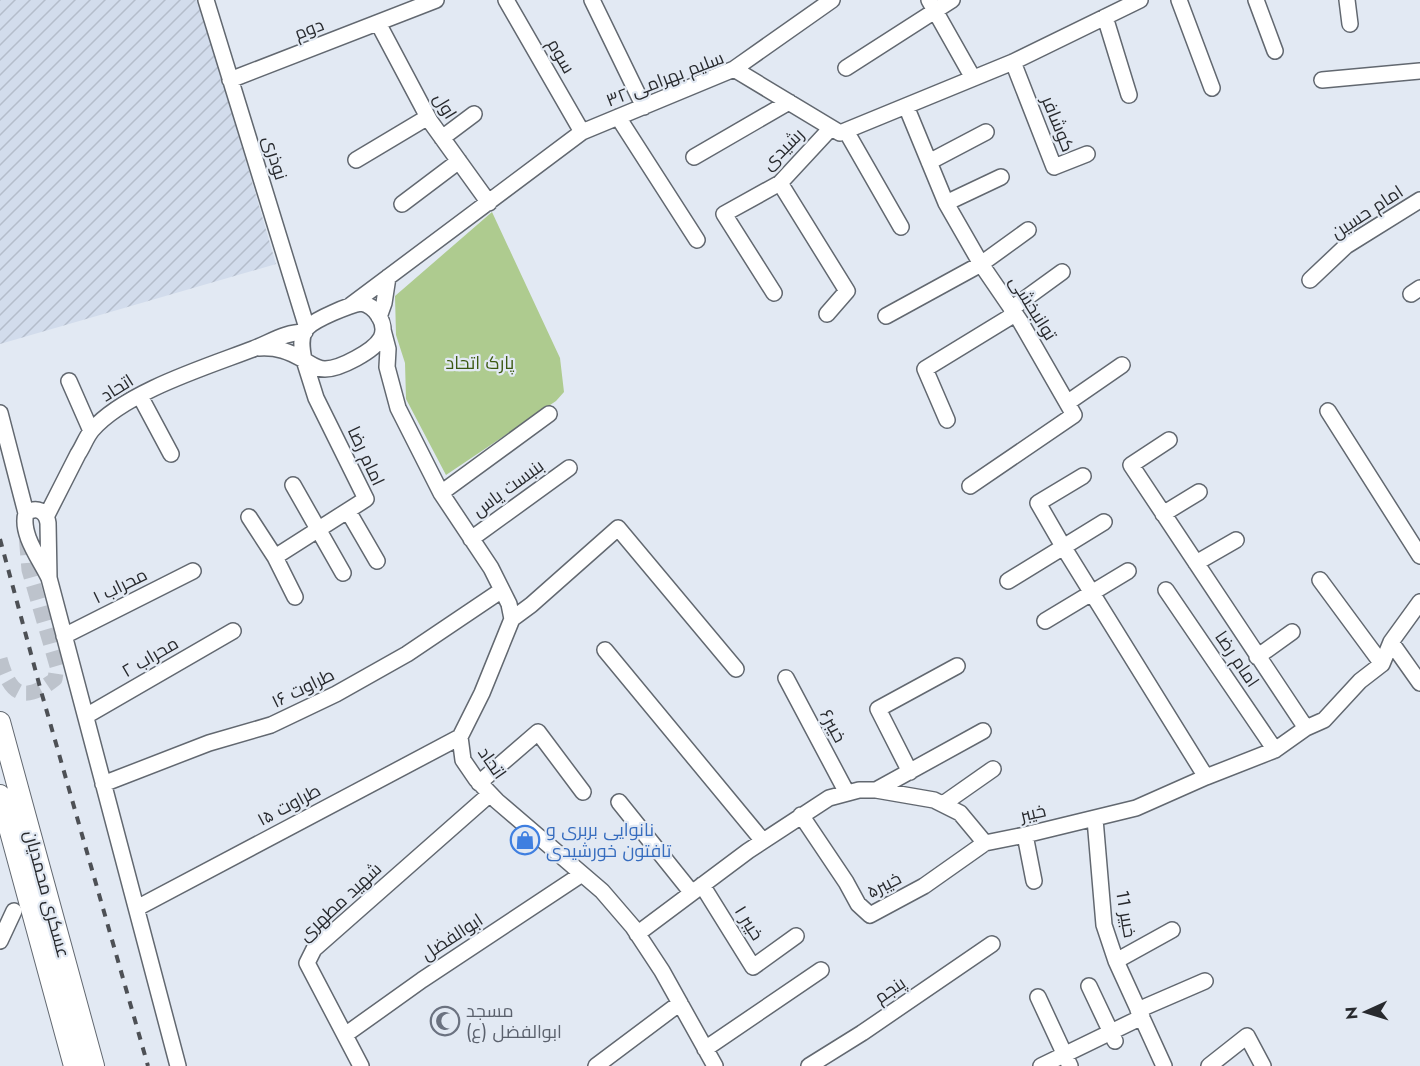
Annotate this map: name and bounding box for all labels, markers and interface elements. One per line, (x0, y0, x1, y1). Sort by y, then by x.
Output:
street label: دوم (290, 12, 328, 46)
street label: سوم (541, 34, 581, 78)
street label: سلیم بهرامی ۳۲ (602, 45, 728, 113)
street label: اول (427, 88, 463, 124)
street label: کوشافر (1035, 91, 1081, 156)
street label: رشیدی (756, 122, 810, 176)
street label: نوذری (256, 133, 294, 183)
street label: امام حسین (1326, 179, 1408, 245)
street label: توانبخشی (1003, 270, 1063, 346)
park label: پارک اتحاد (446, 350, 515, 376)
street label: اتحاد (95, 368, 139, 408)
street label: امام رضا (341, 422, 391, 490)
street label: بنبست یاس (467, 453, 549, 523)
street label: محراب ۱ (88, 562, 152, 610)
street label: امام رضا (1209, 626, 1265, 692)
street label: محراب ۲ (117, 630, 183, 684)
street label: طراوت ۱۶ (267, 662, 339, 714)
street label: خیبر۶ (813, 705, 853, 747)
street label: اتحاد (471, 741, 513, 785)
street label: طراوت ۱۵ (253, 777, 325, 833)
street label: خیبر (1016, 797, 1049, 829)
place label: نانوایی بربری و تافتون خورشیدی (546, 817, 671, 864)
shop icon: نانوایی بربری و تافتون خورشیدی (509, 824, 541, 856)
street label: عسکری محمدیان (17, 827, 77, 961)
street label: شهید مطهری (293, 857, 387, 947)
street label: خیبر۵ (862, 865, 906, 905)
street label: خبیر 11 (1109, 888, 1143, 940)
street label: خیبر ۱ (728, 900, 770, 946)
street label: ابوالفضل (416, 907, 488, 967)
street label: پنجم (869, 970, 911, 1010)
north arrow (1336, 982, 1396, 1042)
place label: مسجد ابوالفضل (ع) (466, 998, 562, 1045)
mosque icon: مسجد ابوالفضل (ع) (429, 1005, 461, 1037)
text: N (1340, 1006, 1363, 1020)

